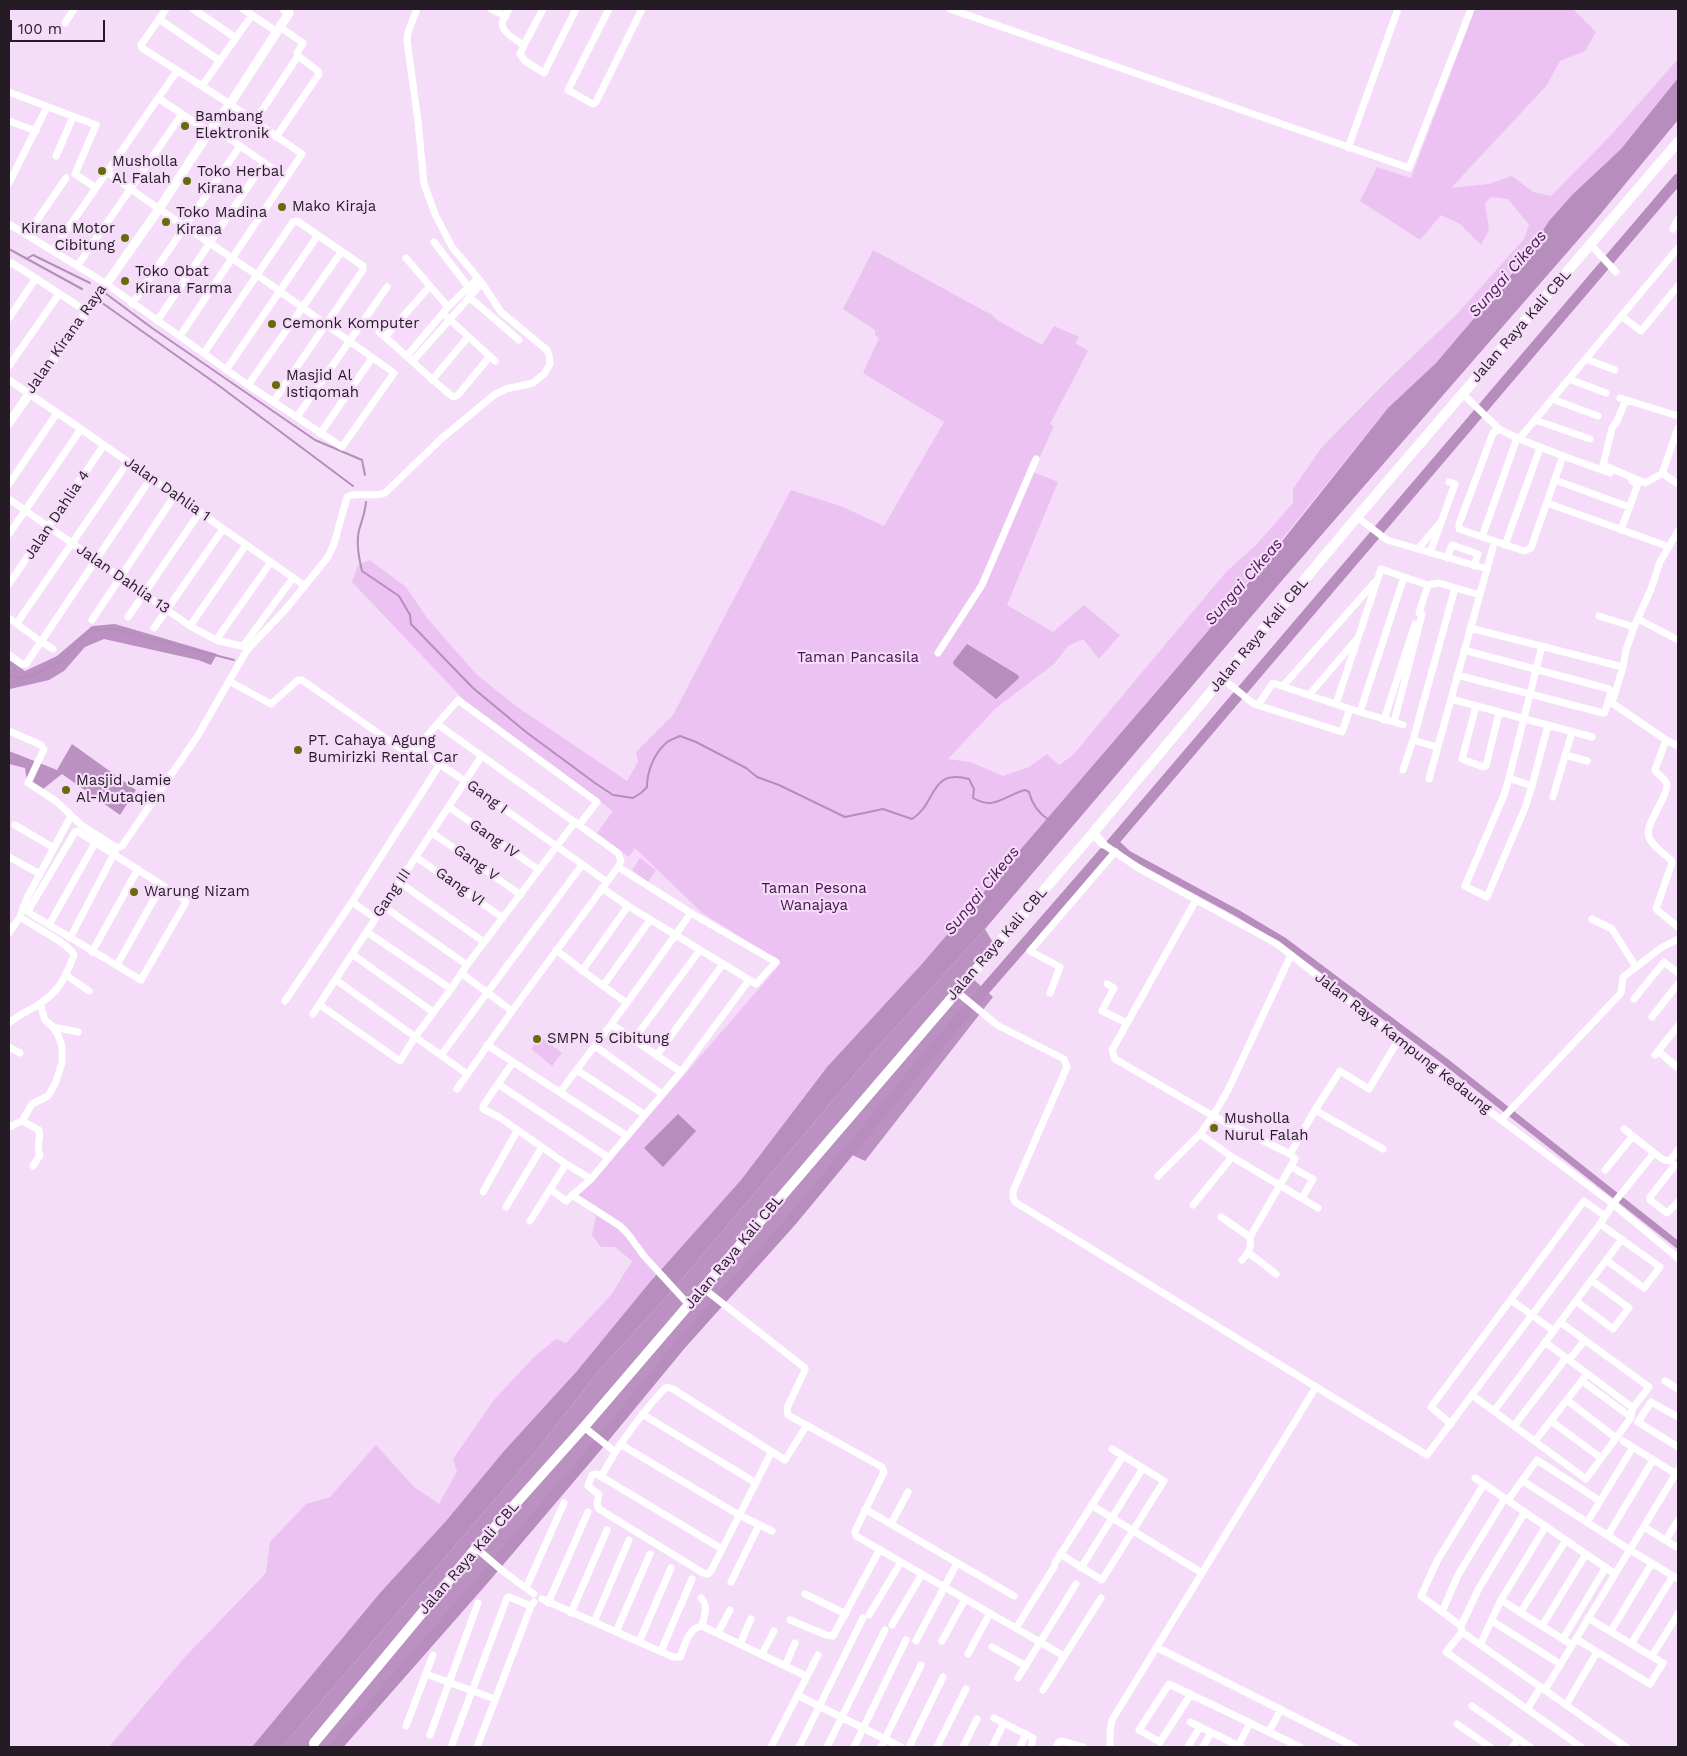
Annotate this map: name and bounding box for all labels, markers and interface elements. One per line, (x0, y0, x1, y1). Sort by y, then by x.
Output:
scale bar (12, 10, 108, 42)
text: 100 m (18, 20, 62, 38)
place label: Bambang Elektronik (195, 108, 269, 143)
marker: Bambang Elektronik (179, 120, 191, 132)
place label: Musholla Al Falah (112, 153, 178, 188)
place label: Toko Herbal Kirana (197, 163, 284, 198)
marker: Musholla Al Falah (96, 165, 108, 177)
marker: Toko Herbal Kirana (181, 175, 193, 187)
place label: Mako Kiraja (292, 198, 376, 216)
marker: Mako Kiraja (276, 201, 288, 213)
place label: Toko Madina Kirana (176, 204, 267, 239)
marker: Toko Madina Kirana (160, 216, 172, 228)
place label: Kirana Motor Cibitung (21, 220, 115, 255)
water label: Sungai Cikeas (1465, 227, 1551, 321)
marker: Kirana Motor Cibitung (119, 232, 131, 244)
place label: Toko Obat Kirana Farma (135, 263, 232, 298)
street label: Jalan Raya Kali CBL (1467, 266, 1575, 386)
marker: Toko Obat Kirana Farma (119, 275, 131, 287)
street label: Jalan Kirana Raya (22, 281, 110, 397)
place label: Cemonk Komputer (282, 315, 419, 333)
marker: Cemonk Komputer (266, 318, 278, 330)
place label: Masjid Al Istiqomah (286, 367, 359, 402)
marker: Masjid Al Istiqomah (270, 379, 282, 391)
street label: Jalan Dahlia 1 (121, 453, 213, 525)
street label: Jalan Dahlia 4 (20, 467, 94, 563)
water label: Sungai Cikeas (1201, 535, 1287, 629)
street label: Jalan Dahlia 13 (73, 540, 173, 618)
street label: Jalan Raya Kali CBL (1206, 574, 1312, 696)
park label: Taman Pancasila (797, 649, 919, 667)
place label: PT. Cahaya Agung Bumirizki Rental Car (308, 732, 458, 767)
marker: PT. Cahaya Agung Bumirizki Rental Car (292, 744, 304, 756)
place label: Masjid Jamie Al-Mutaqien (76, 772, 171, 807)
street label: Gang I (463, 776, 511, 818)
marker: Masjid Jamie Al-Mutaqien (60, 784, 72, 796)
street label: Gang IV (466, 816, 522, 862)
street label: Gang V (450, 841, 502, 885)
water label: Sungai Cikeas (940, 843, 1024, 939)
street label: Gang VI (432, 864, 488, 910)
street label: Gang III (369, 865, 415, 921)
park label: Taman Pesona Wanajaya (761, 880, 867, 915)
place label: Warung Nizam (144, 883, 250, 901)
street label: Jalan Raya Kali CBL (943, 884, 1051, 1004)
marker: Warung Nizam (128, 886, 140, 898)
street label: Jalan Raya Kampung Kedaung (1311, 968, 1495, 1118)
place label: SMPN 5 Cibitung (547, 1030, 669, 1048)
marker: SMPN 5 Cibitung (531, 1033, 543, 1045)
place label: Musholla Nurul Falah (1224, 1110, 1308, 1145)
marker: Musholla Nurul Falah (1208, 1122, 1220, 1134)
street label: Jalan Raya Kali CBL (681, 1191, 787, 1313)
street label: Jalan Raya Kali CBL (415, 1498, 523, 1618)

